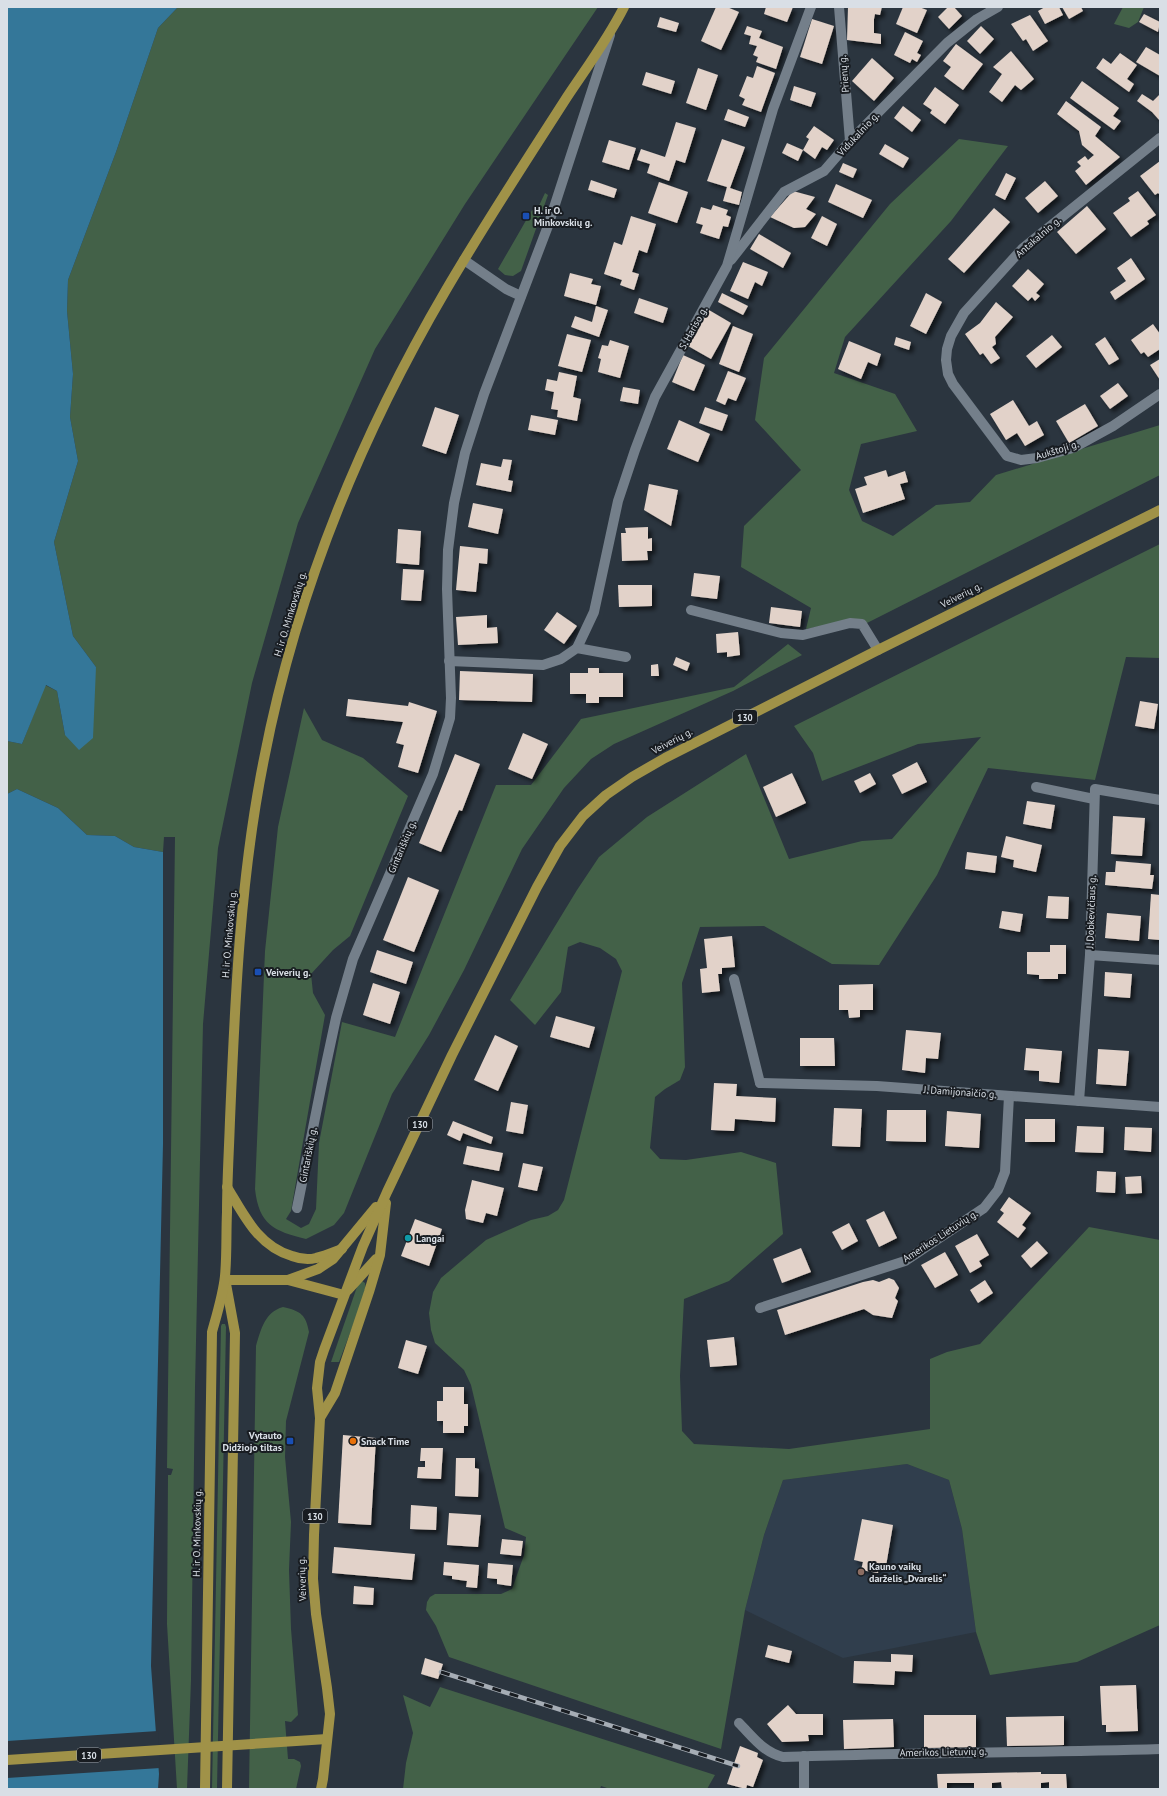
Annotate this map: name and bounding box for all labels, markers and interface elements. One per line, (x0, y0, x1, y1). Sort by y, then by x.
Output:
street label: Prienų g. (836, 55, 852, 93)
street label: Vidukalnio g. (834, 109, 882, 159)
place label: H. ir O. Minkovskių g. (534, 204, 593, 229)
marker: H. ir O. Minkovskių g. (521, 211, 531, 221)
street label: Antakalnio g. (1013, 214, 1063, 260)
street label: S. Hariso g. (676, 304, 710, 352)
street label: Aukštoji g. (1034, 437, 1080, 463)
street label: H. ir O. Minkovskių g. (271, 570, 309, 658)
street label: Veiverių g. (937, 579, 984, 611)
road number: 130 (733, 710, 757, 724)
street label: Veiverių g. (649, 725, 695, 758)
street label: Gintariškių g. (385, 819, 419, 875)
street label: J. Dobkevičiaus g. (1083, 875, 1099, 950)
street label: H. ir O. Minkovskių g. (219, 890, 239, 978)
place label: Veiverių g. (265, 966, 311, 979)
marker: Veiverių g. (253, 967, 263, 977)
street label: J. Damijonaičio g. (922, 1083, 997, 1101)
road number: 130 (408, 1117, 432, 1131)
street label: Gintariškių g. (296, 1126, 320, 1184)
street label: Amerikos Lietuvių g. (900, 1207, 980, 1265)
place label: Langai (416, 1232, 445, 1245)
marker: Langai (403, 1233, 413, 1243)
place label: Vytauto Didžiojo tiltas (222, 1429, 283, 1454)
place label: Snack Time (361, 1435, 409, 1448)
marker: Vytauto Didžiojo tiltas (285, 1436, 295, 1446)
marker: Snack Time (348, 1436, 358, 1446)
street label: H. ir O. Minkovskių g. (190, 1489, 204, 1577)
road number: 130 (303, 1509, 327, 1523)
street label: Veiverių g. (295, 1557, 309, 1602)
place label: Kauno vaikų darželis „Dvarelis“ (869, 1560, 947, 1585)
marker: Kauno vaikų darželis „Dvarelis“ (856, 1567, 866, 1577)
street label: Amerikos Lietuvių g. (899, 1745, 987, 1759)
road number: 130 (77, 1748, 101, 1762)

